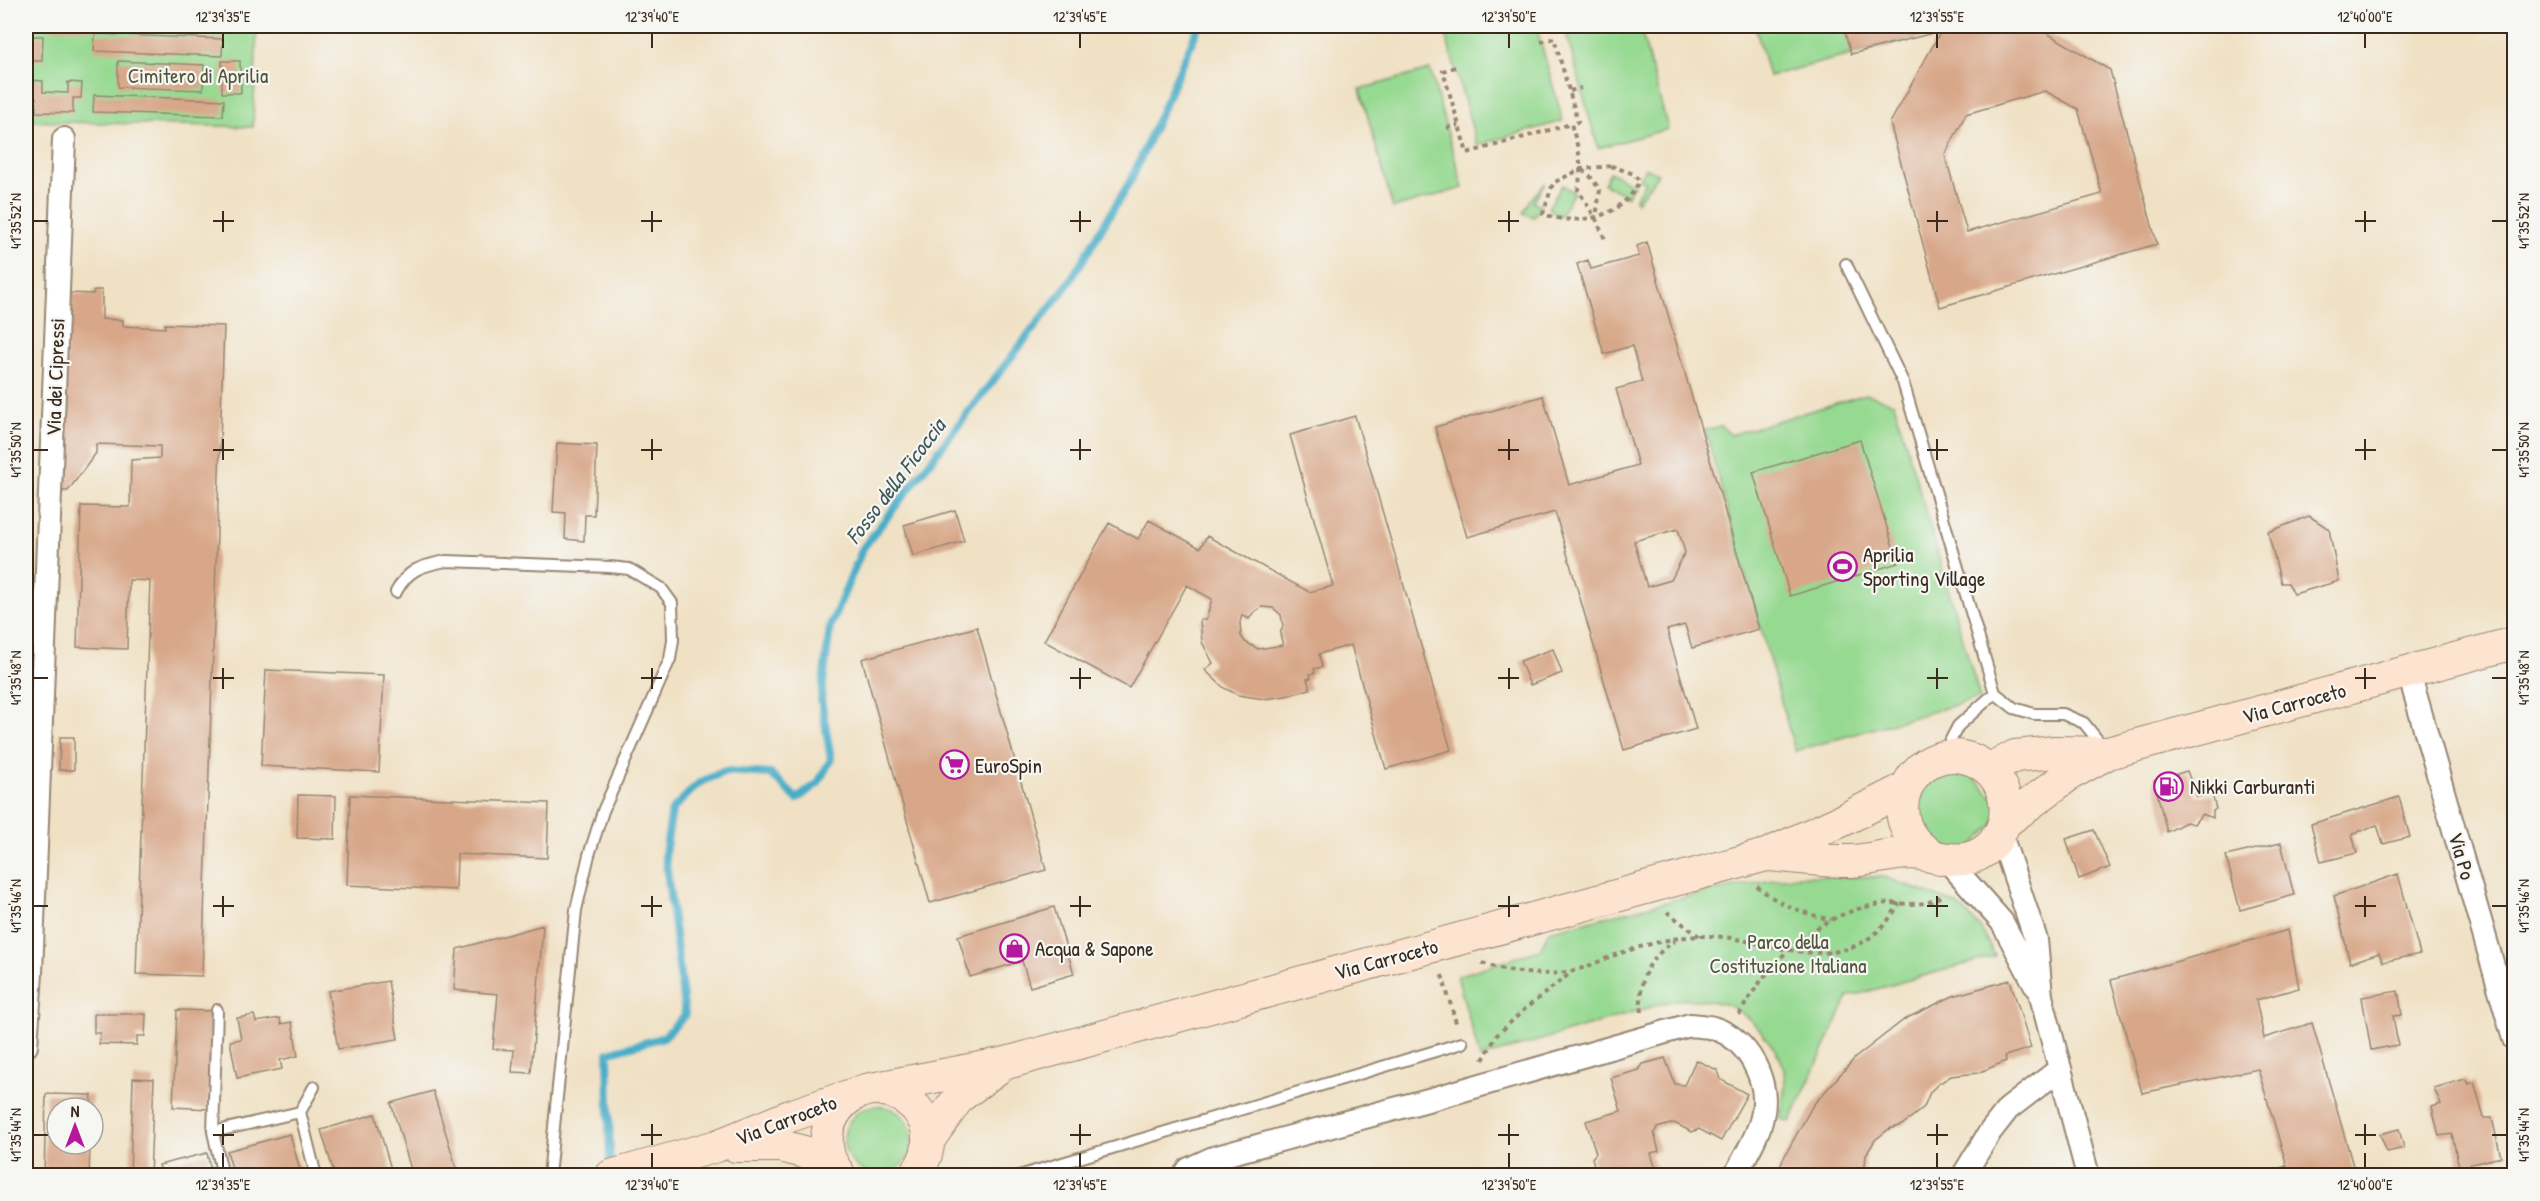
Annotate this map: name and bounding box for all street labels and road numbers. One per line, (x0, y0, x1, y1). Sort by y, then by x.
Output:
street label: Via dei Cipressi (38, 317, 72, 437)
street label: Via Carroceto (2239, 675, 2349, 731)
street label: Via Po (2441, 829, 2483, 883)
street label: Via Carroceto (1331, 931, 1441, 987)
street label: Via Carroceto (731, 1087, 841, 1153)

